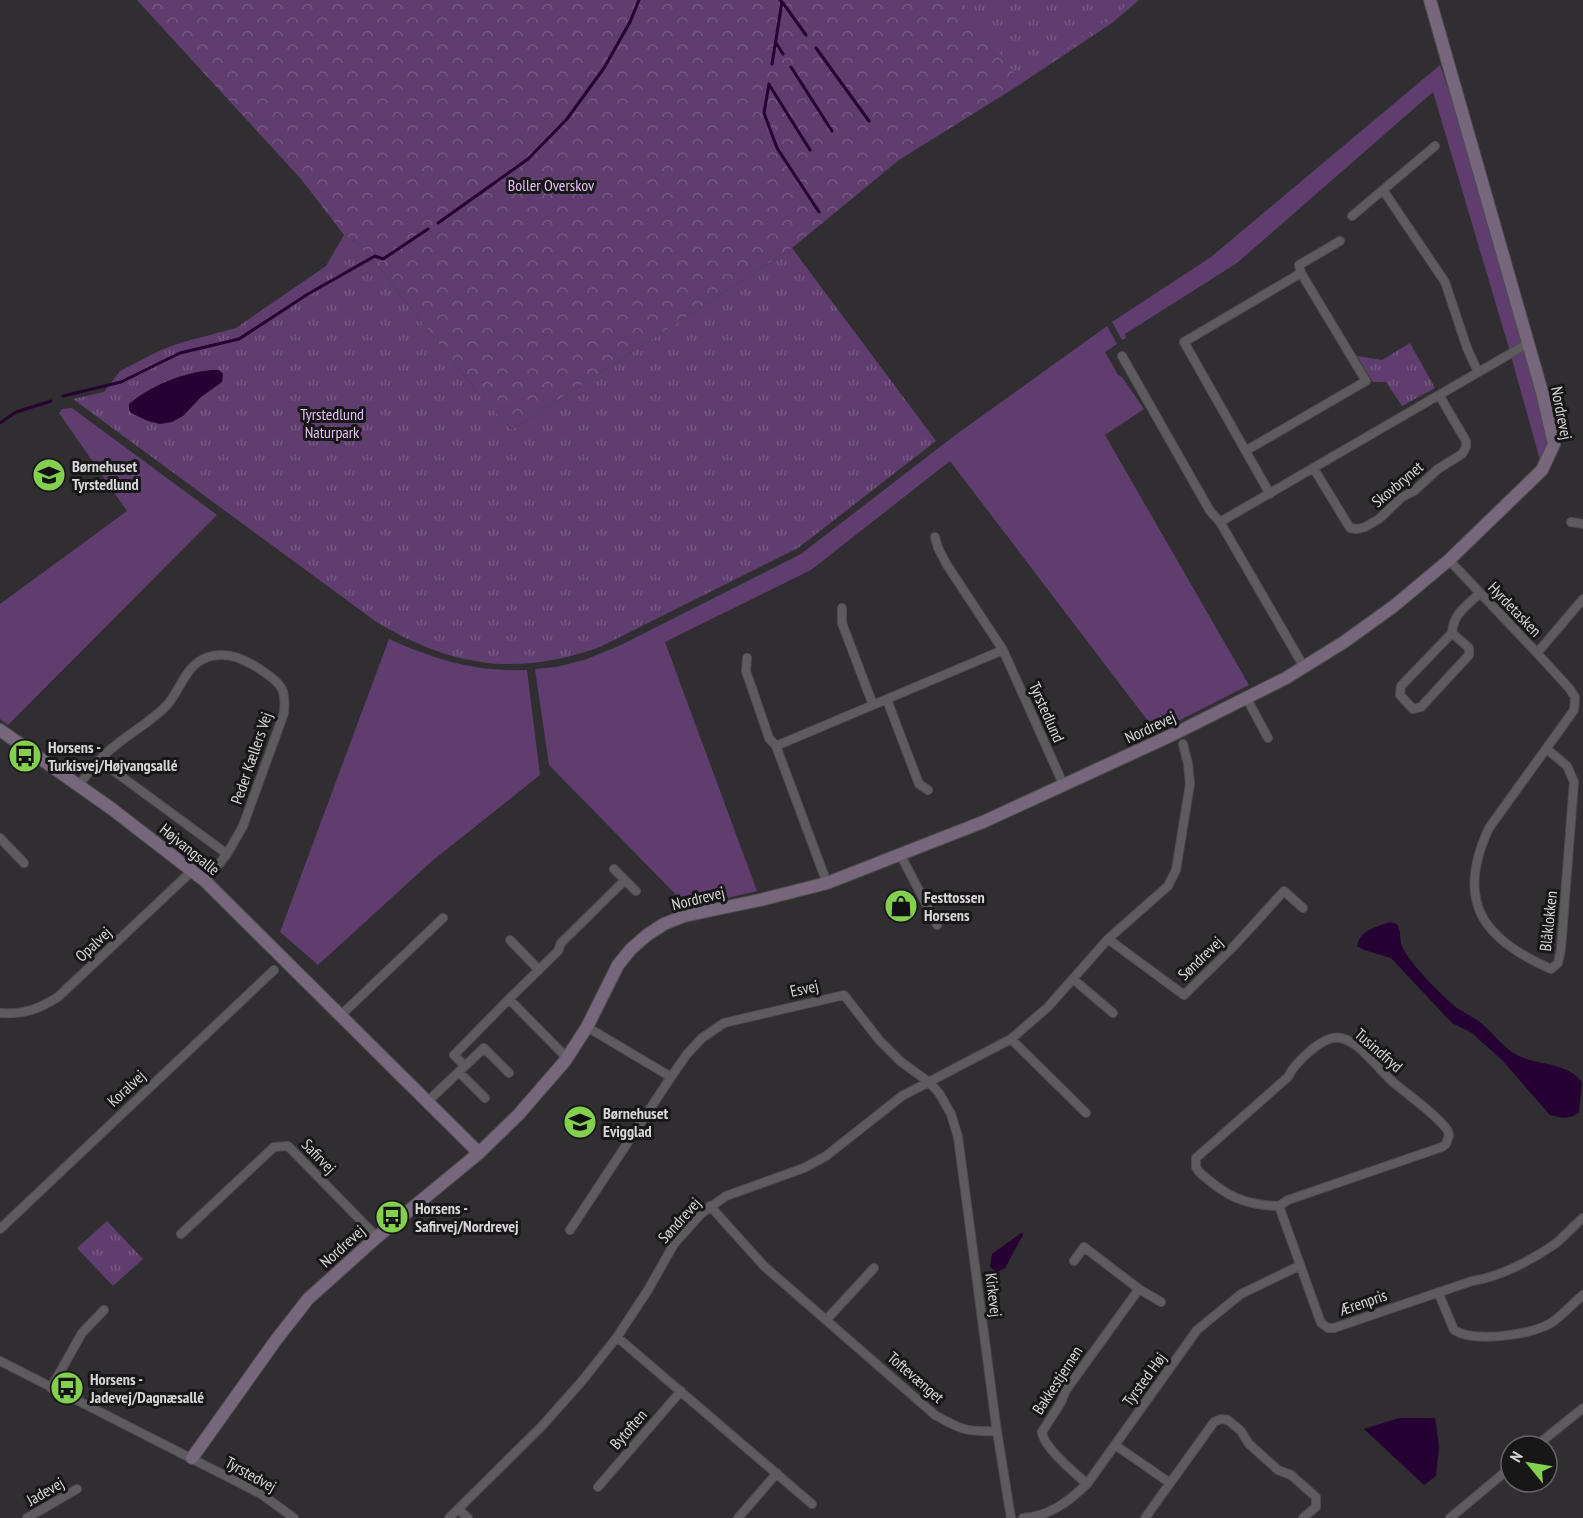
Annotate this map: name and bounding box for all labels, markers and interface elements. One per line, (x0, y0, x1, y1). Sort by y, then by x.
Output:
park label: Boller Overskov (508, 175, 595, 195)
street label: Nordrevej (1547, 385, 1577, 441)
park label: Tyrstedlund Naturpark (300, 404, 364, 442)
place label: Børnehuset Tyrstedlund (72, 456, 139, 494)
street label: Skovbrynet (1367, 456, 1427, 511)
school or university icon: Børnehuset Tyrstedlund (31, 457, 67, 493)
street label: Hyrdetasken (1484, 577, 1546, 641)
street label: Tyrstedlund (1025, 679, 1069, 745)
street label: Nordrevej (1121, 707, 1179, 747)
street label: Peder Kællers Vej (226, 709, 276, 807)
place label: Horsens - Turkisvej/Højvangsallé (48, 737, 178, 775)
bus stop icon: Horsens - Turkisvej/Højvangsallé (7, 738, 43, 774)
street label: Højvangsalle (156, 819, 224, 879)
street label: Nordrevej (669, 882, 727, 914)
place label: Festtossen Horsens (924, 887, 985, 925)
shop icon: Festtossen Horsens (883, 888, 919, 924)
street label: Blåklokken (1535, 890, 1561, 952)
street label: Opalvej (71, 922, 115, 966)
street label: Søndrevej (1173, 932, 1227, 984)
street label: Esvej (788, 975, 820, 1001)
street label: Tusindfryd (1351, 1024, 1407, 1076)
street label: Koralvej (103, 1065, 149, 1111)
place label: Børnehuset Evigglad (603, 1103, 668, 1141)
school or university icon: Børnehuset Evigglad (562, 1104, 598, 1140)
street label: Safirvej (298, 1134, 340, 1178)
street label: Søndrevej (653, 1193, 705, 1247)
place label: Horsens - Safirvej/Nordrevej (415, 1198, 519, 1236)
bus stop icon: Horsens - Safirvej/Nordrevej (374, 1199, 410, 1235)
street label: Nordrevej (315, 1221, 369, 1271)
street label: Kirkevej (981, 1272, 1007, 1318)
street label: Ærenpris (1336, 1285, 1390, 1320)
street label: Bakkestjernen (1027, 1342, 1087, 1418)
street label: Toftevænget (884, 1347, 949, 1407)
street label: Tyrsted Høj (1118, 1348, 1170, 1410)
place label: Horsens - Jadevej/Dagnæsallé (89, 1369, 204, 1407)
bus stop icon: Horsens - Jadevej/Dagnæsallé (49, 1370, 85, 1406)
street label: Bytoften (605, 1405, 651, 1453)
north arrow (1499, 1434, 1559, 1494)
text: N (1505, 1448, 1527, 1465)
street label: Tyrstedvej (222, 1452, 280, 1496)
street label: Jadevej (22, 1472, 67, 1510)

